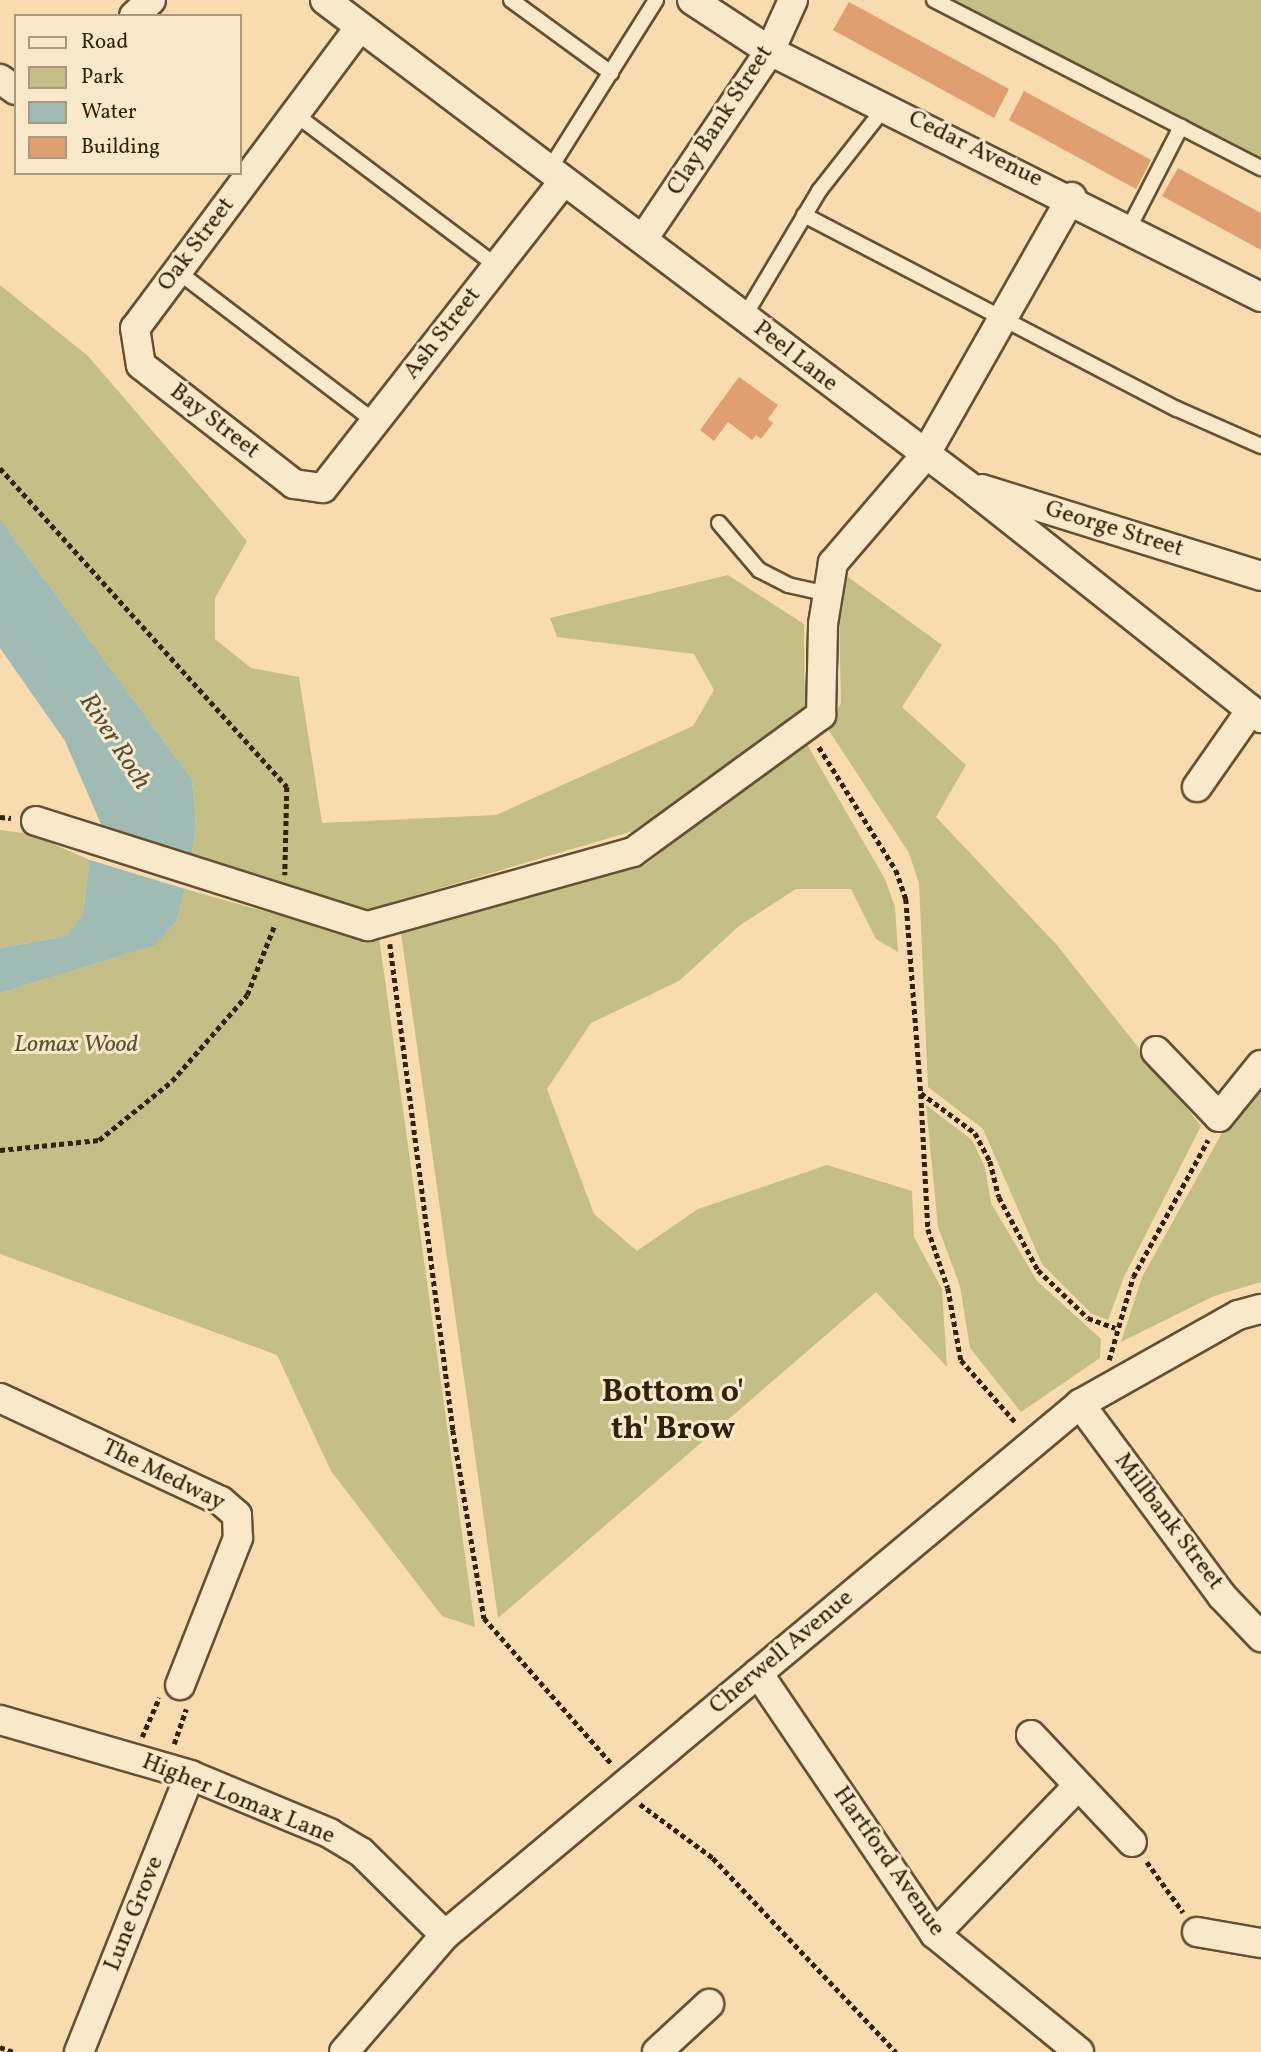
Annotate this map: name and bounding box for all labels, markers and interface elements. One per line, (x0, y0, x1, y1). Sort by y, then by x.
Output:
legend (14, 14, 242, 175)
text: Road (81, 28, 128, 57)
street label: Clay Bank Street (662, 40, 780, 202)
text: Park (81, 63, 124, 92)
text: Water (81, 98, 137, 127)
street label: Cedar Avenue (903, 105, 1047, 195)
text: Building (81, 133, 160, 162)
street label: Oak Street (152, 192, 242, 298)
street label: Ash Street (398, 282, 488, 386)
street label: Peel Lane (747, 315, 843, 399)
street label: Bay Street (163, 378, 265, 466)
street label: George Street (1041, 495, 1187, 565)
water label: River Roch (71, 688, 157, 796)
park label: Lomax Wood (14, 1032, 138, 1060)
district label: Bottom o' th' Brow (602, 1375, 744, 1450)
street label: The Medway (97, 1434, 229, 1518)
street label: Millbank Street (1107, 1448, 1229, 1596)
street label: Cherwell Avenue (704, 1585, 860, 1721)
street label: Higher Lomax Lane (137, 1748, 339, 1852)
street label: Hartford Avenue (826, 1782, 950, 1942)
street label: Lune Grove (99, 1852, 171, 1976)

